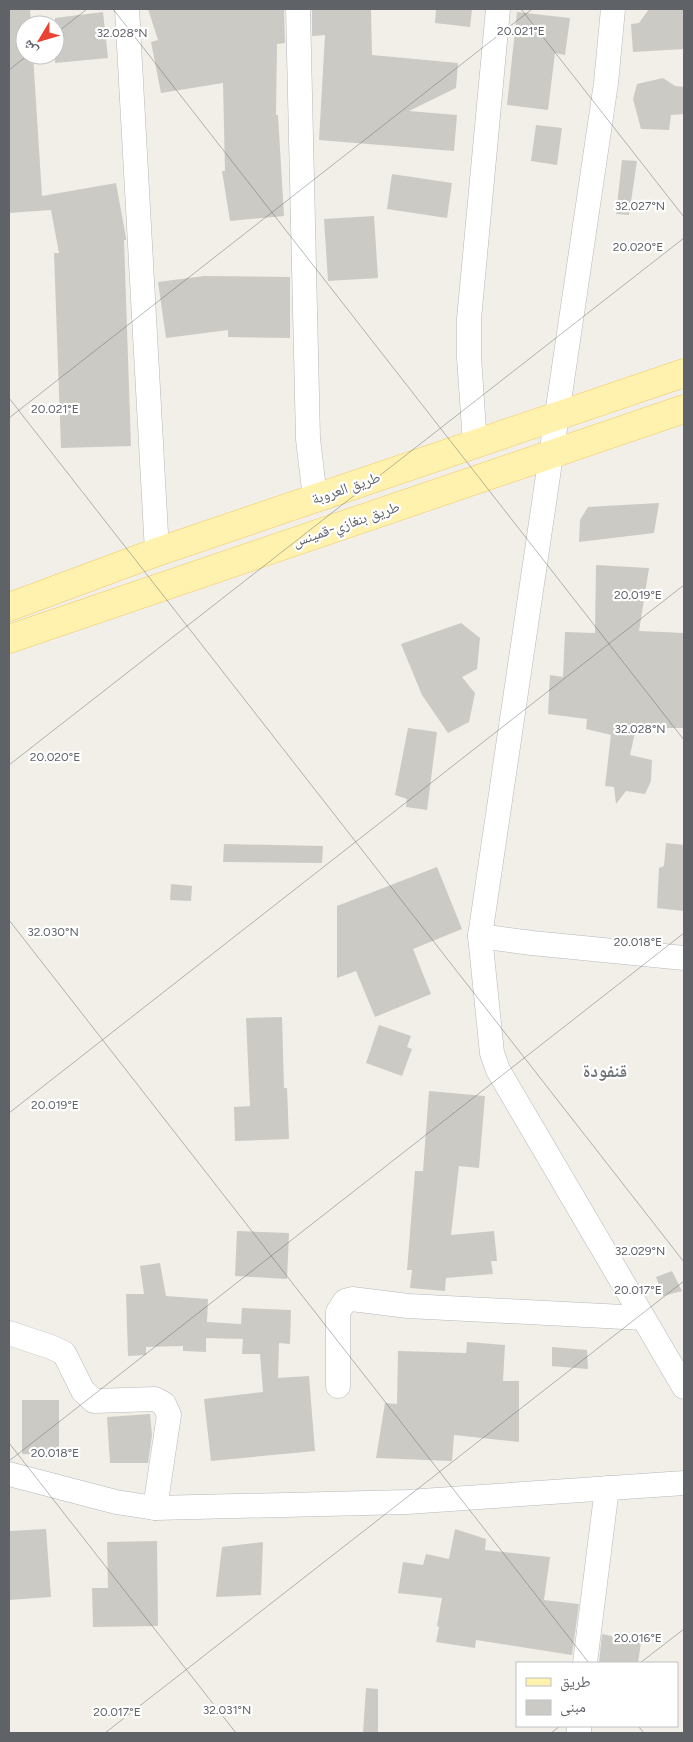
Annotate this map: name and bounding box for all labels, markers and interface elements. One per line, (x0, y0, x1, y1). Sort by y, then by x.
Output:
north arrow (15, 15, 65, 65)
text: 20.021°E (497, 24, 545, 38)
text: 32.028°N (96, 26, 148, 40)
text: ش (19, 36, 41, 59)
text: 32.027°N (615, 199, 665, 213)
text: 20.020°E (613, 240, 663, 254)
text: 20.021°E (31, 402, 79, 416)
street label: طريق العروبة (309, 468, 383, 509)
street label: طريق بنغازي-قمينس (290, 497, 403, 553)
text: 20.019°E (614, 588, 662, 602)
text: 32.028°N (614, 722, 666, 736)
text: 20.020°E (30, 750, 80, 764)
text: 32.030°N (27, 925, 79, 939)
text: 20.018°E (614, 935, 662, 949)
district label: قنفودة (583, 1060, 627, 1082)
text: 20.019°E (31, 1098, 79, 1112)
text: 32.029°N (615, 1244, 665, 1258)
text: 20.017°E (614, 1283, 662, 1297)
text: 20.018°E (31, 1446, 79, 1460)
text: 20.016°E (614, 1631, 662, 1645)
legend (516, 1662, 678, 1727)
text: طريق (560, 1673, 591, 1692)
text: مبنى (560, 1698, 586, 1717)
text: 32.031°N (203, 1703, 251, 1717)
text: 20.017°E (93, 1705, 141, 1719)

